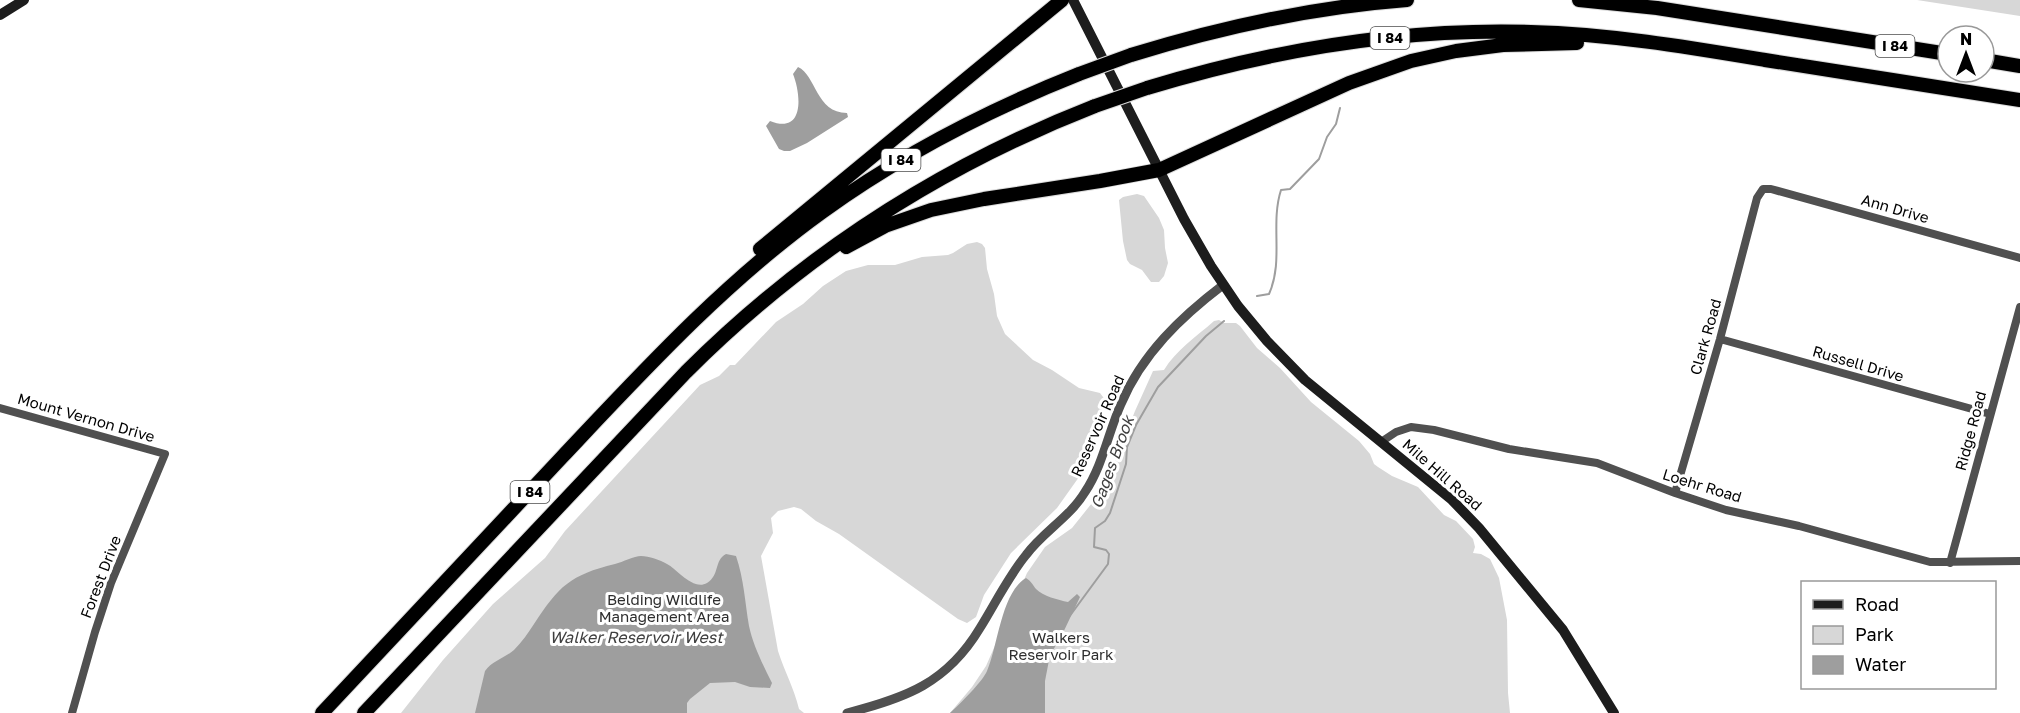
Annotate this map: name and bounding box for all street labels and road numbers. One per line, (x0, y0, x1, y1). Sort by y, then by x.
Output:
road number: I 84 (1370, 27, 1410, 49)
road number: I 84 (1876, 35, 1914, 57)
road number: I 84 (882, 149, 920, 171)
street label: Ann Drive (1859, 190, 1931, 226)
street label: Clark Road (1686, 297, 1724, 377)
street label: Russell Drive (1811, 341, 1906, 385)
street label: Reservoir Road (1067, 372, 1128, 479)
street label: Mount Vernon Drive (16, 389, 157, 445)
street label: Ridge Road (1951, 389, 1989, 473)
street label: Mile Hill Road (1399, 435, 1486, 514)
street label: Loehr Road (1661, 464, 1744, 506)
road number: I 84 (510, 481, 550, 503)
street label: Forest Drive (76, 533, 124, 620)

